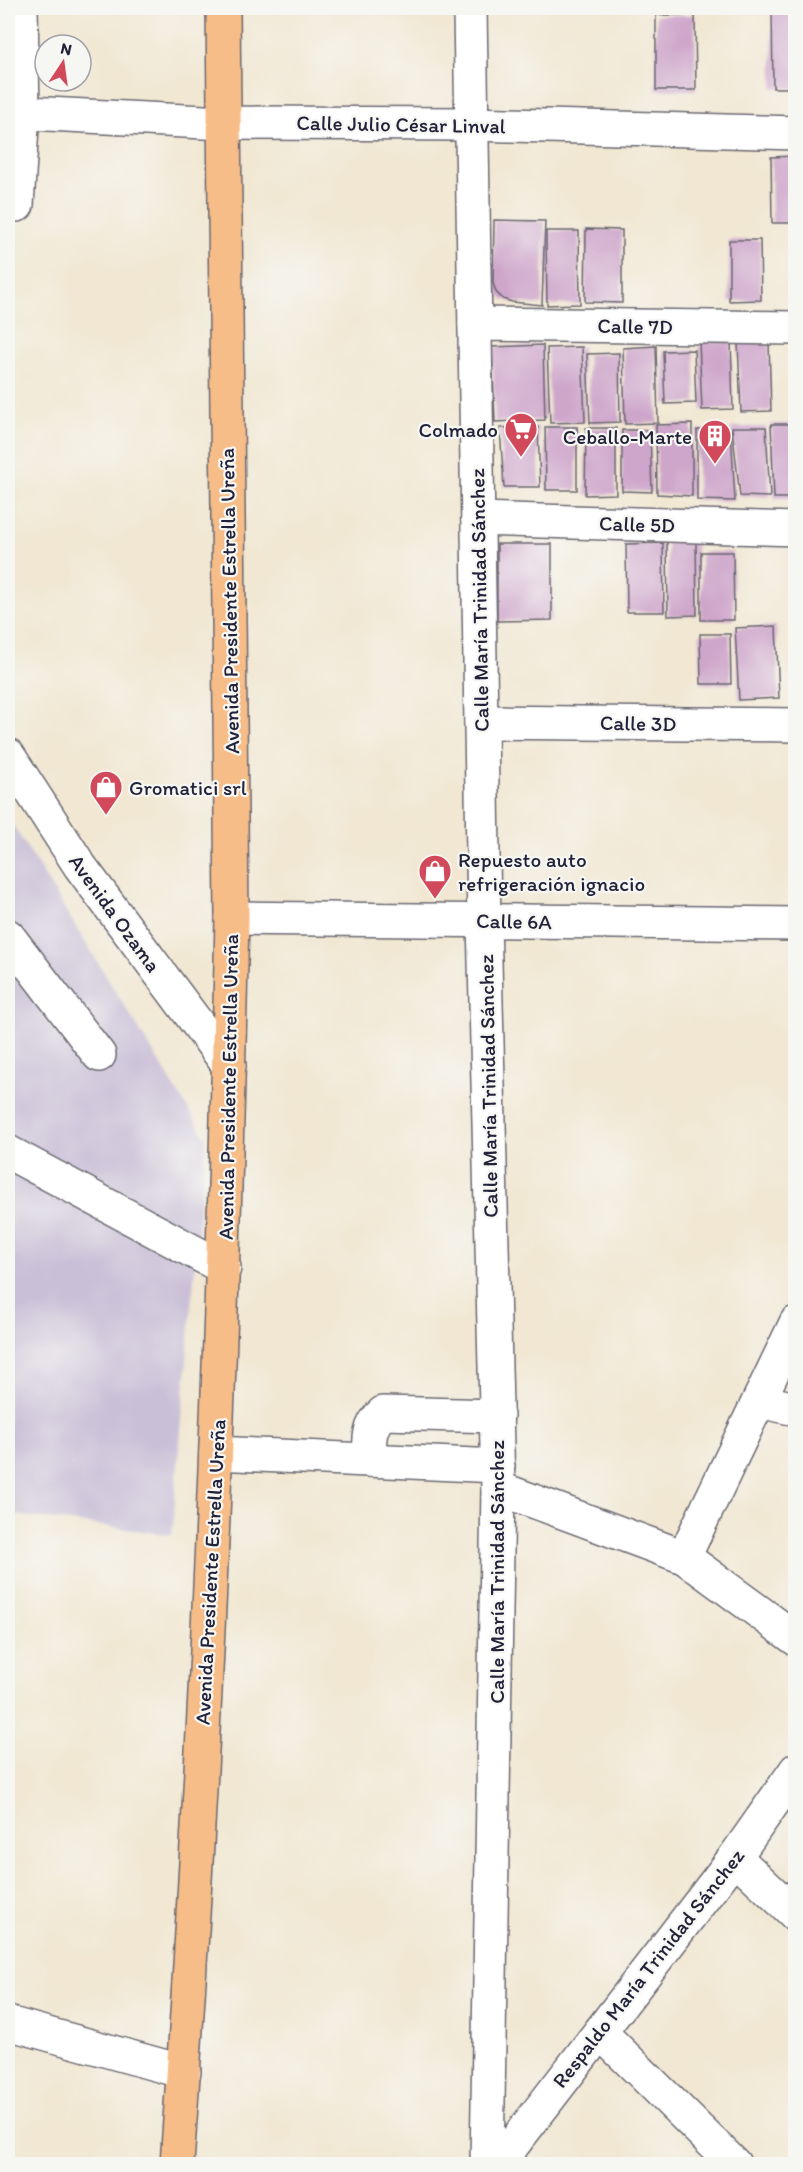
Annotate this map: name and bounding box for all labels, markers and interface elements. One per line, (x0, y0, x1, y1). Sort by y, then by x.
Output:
north arrow (33, 33, 93, 93)
text: N (59, 38, 74, 59)
street label: Calle Julio César Linval (296, 110, 506, 138)
street label: Calle 7D (597, 313, 673, 339)
supermarket icon: Colmado (503, 411, 539, 458)
place label: Colmado (418, 417, 498, 442)
building icon: Ceballo-Marte (697, 418, 733, 465)
place label: Ceballo-Marte (563, 424, 692, 449)
street label: Avenida Presidente Estrella Ureña (214, 448, 244, 754)
street label: Calle María Trinidad Sánchez (464, 468, 494, 732)
street label: Calle 5D (599, 510, 675, 538)
street label: Calle 3D (600, 710, 676, 736)
shop icon: Gromatici srl (88, 769, 124, 816)
place label: Gromatici srl (129, 775, 247, 800)
place label: Repuesto auto refrigeración ignacio (458, 847, 645, 896)
street label: Avenida Ozama (64, 849, 166, 977)
shop icon: Repuesto auto refrigeración ignacio (417, 853, 453, 900)
street label: Calle 6A (476, 908, 553, 934)
street label: Avenida Presidente Estrella Ureña (213, 934, 243, 1240)
street label: Calle María Trinidad Sánchez (473, 954, 503, 1218)
street label: Avenida Presidente Estrella Ureña (190, 1419, 230, 1725)
street label: Calle María Trinidad Sánchez (484, 1440, 509, 1704)
street label: Respaldo María Trinidad Sánchez (547, 1843, 749, 2093)

